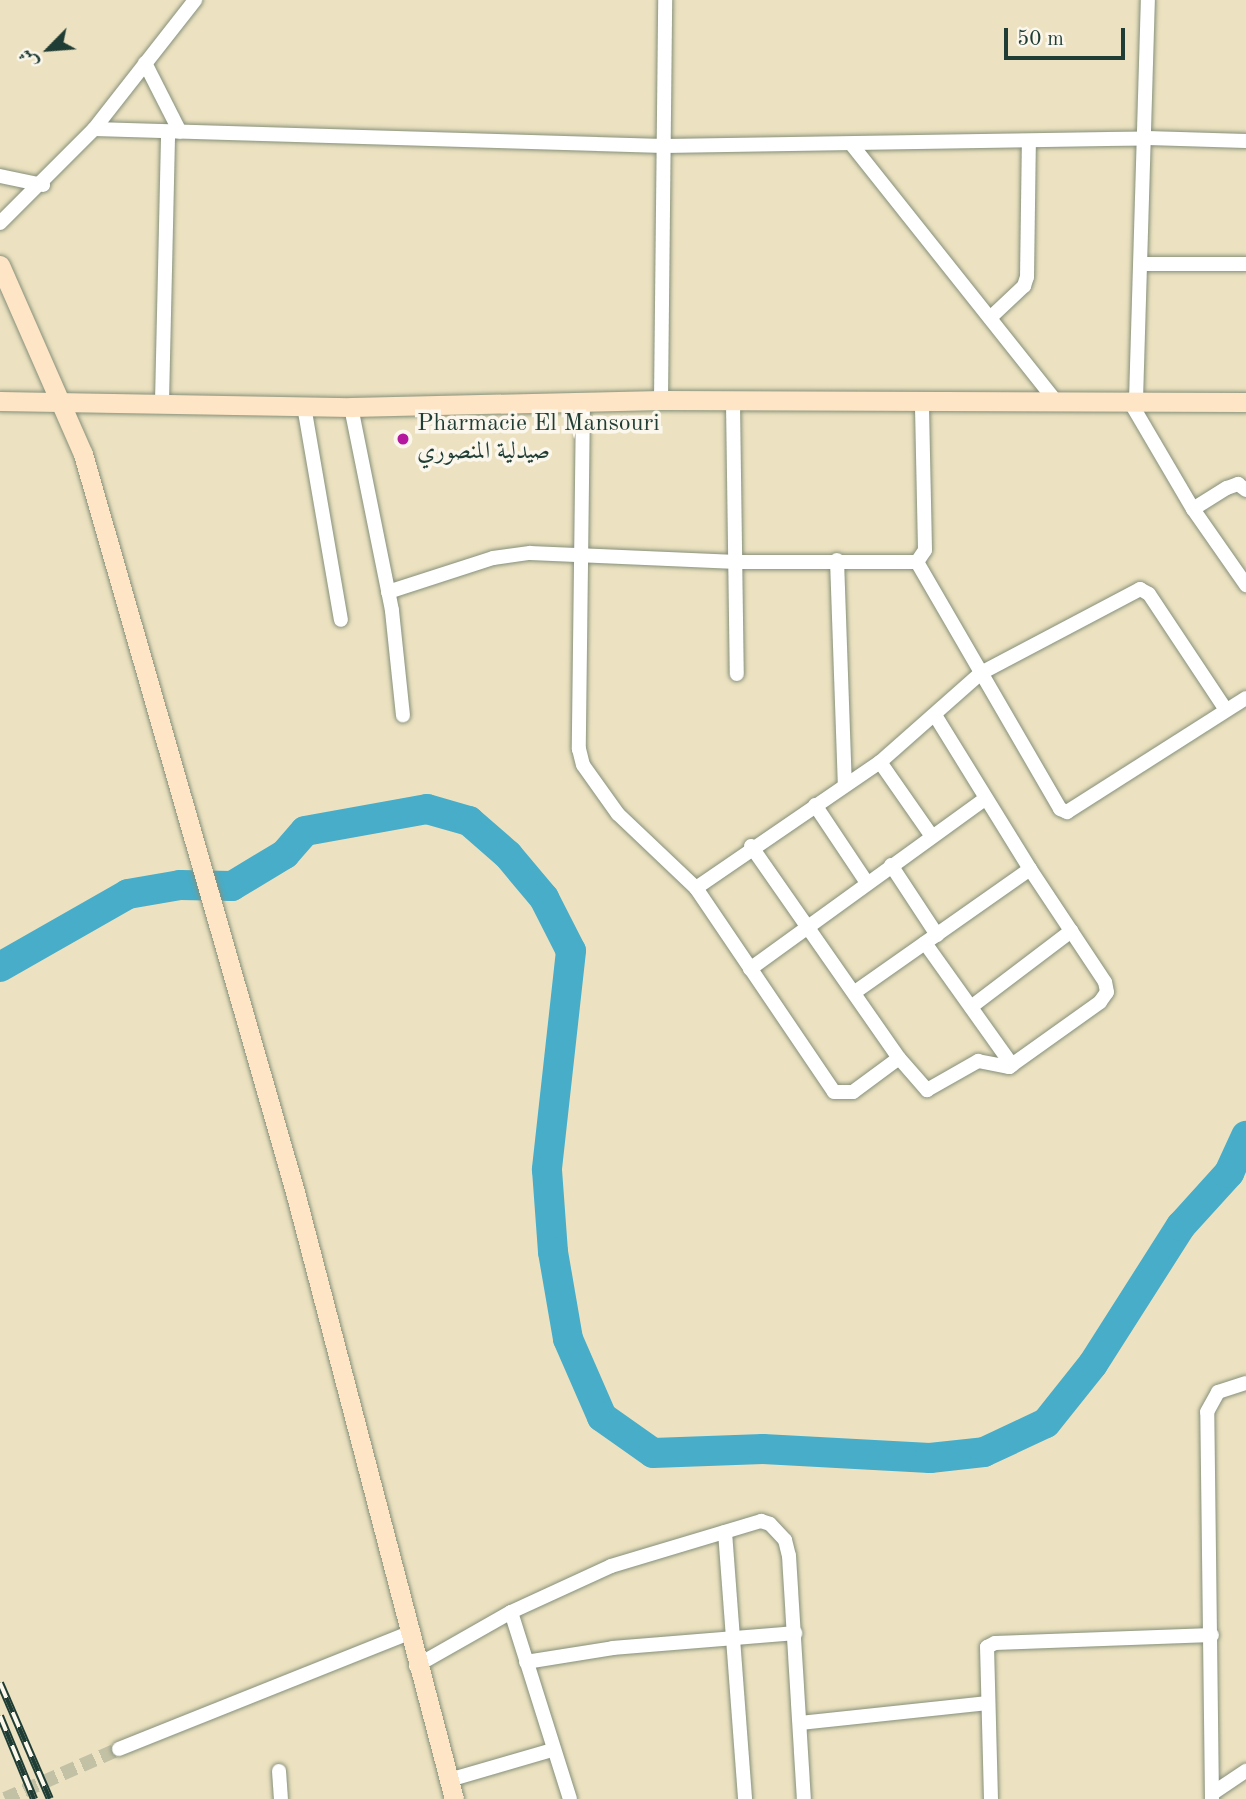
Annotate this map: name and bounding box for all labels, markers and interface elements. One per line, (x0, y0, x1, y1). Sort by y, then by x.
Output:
north arrow (14, 14, 84, 84)
scale bar (1008, 14, 1129, 58)
text: 50 m (1017, 29, 1064, 50)
text: ش (17, 46, 42, 71)
place label: Pharmacie El Mansouri صيدلية المنصوري (417, 411, 660, 467)
marker: Pharmacie El Mansouri صيدلية المنصوري (395, 431, 411, 447)

